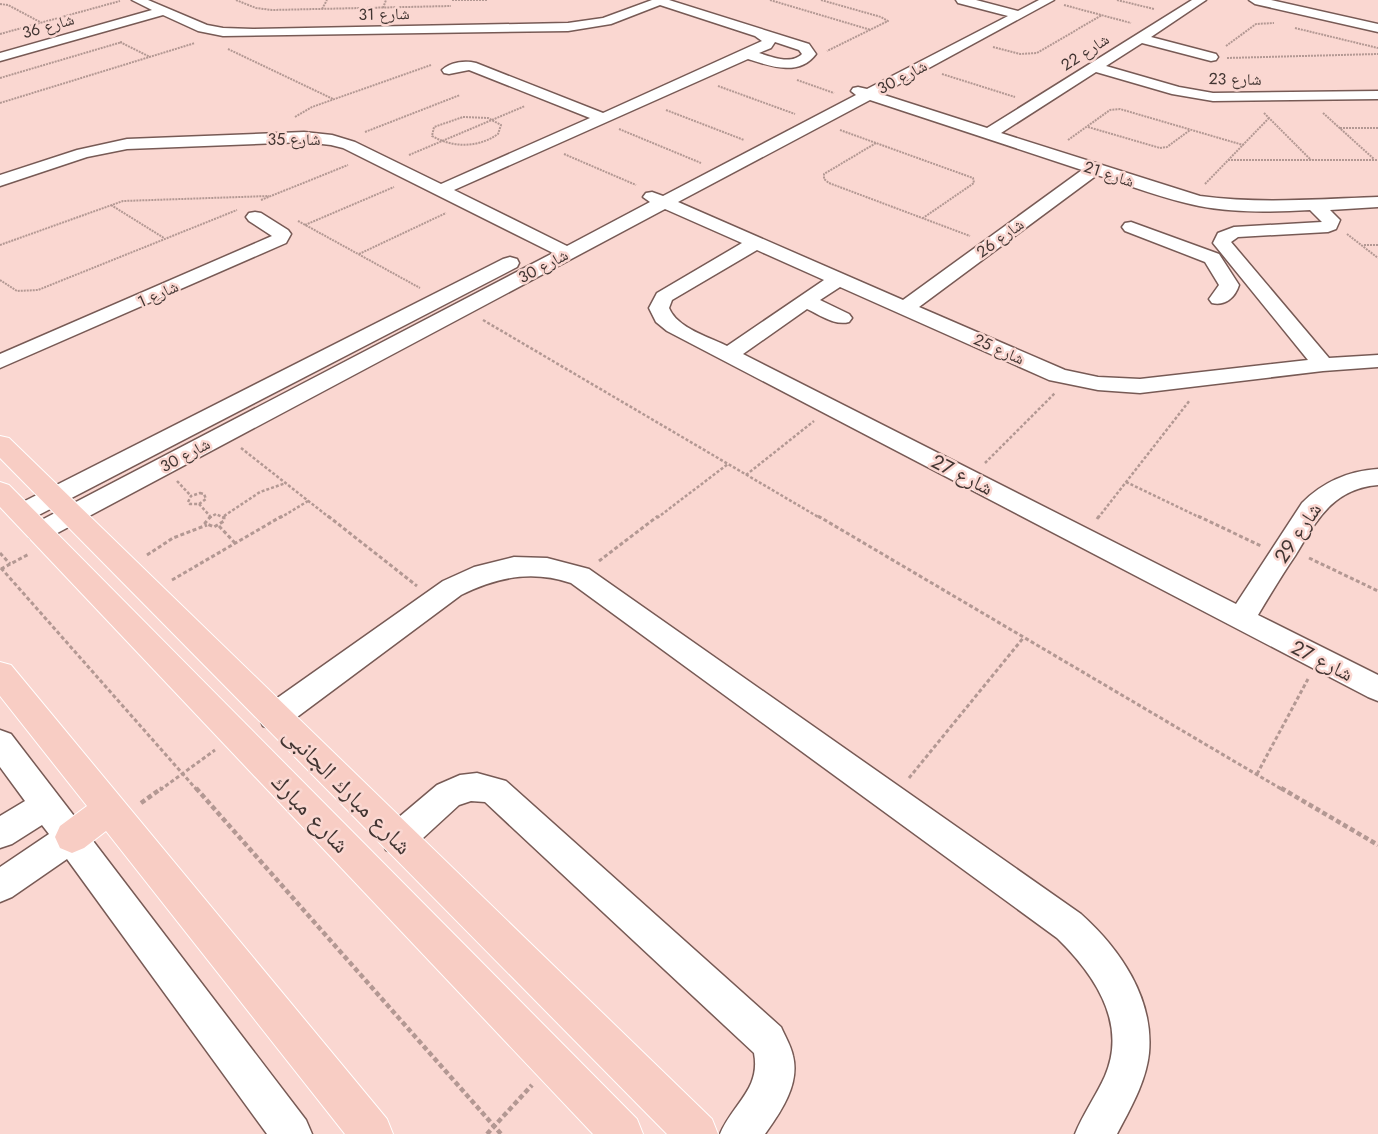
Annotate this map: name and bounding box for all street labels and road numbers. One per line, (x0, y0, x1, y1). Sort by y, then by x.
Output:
street label: شارع 31 (358, 2, 410, 26)
street label: شارع 36 (19, 8, 77, 44)
street label: شارع 22 (1056, 28, 1114, 76)
street label: شارع 30 (873, 54, 931, 100)
street label: شارع 23 (1208, 67, 1262, 91)
street label: شارع 35 (268, 128, 320, 151)
street label: شارع 21 (1081, 155, 1137, 193)
street label: شارع 26 (972, 213, 1028, 263)
street label: شارع 30 (514, 243, 572, 289)
street label: شارع 1 (134, 275, 182, 313)
street label: شارع 25 (970, 328, 1028, 370)
street label: شارع 30 (156, 432, 214, 478)
street label: شارع 27 (926, 447, 998, 503)
street label: شارع 29 (1267, 497, 1329, 569)
street label: شارع 27 (1286, 633, 1358, 689)
street label: شارع مبارك الجانبى (278, 720, 418, 860)
street label: شارع مبارك (266, 767, 356, 859)

